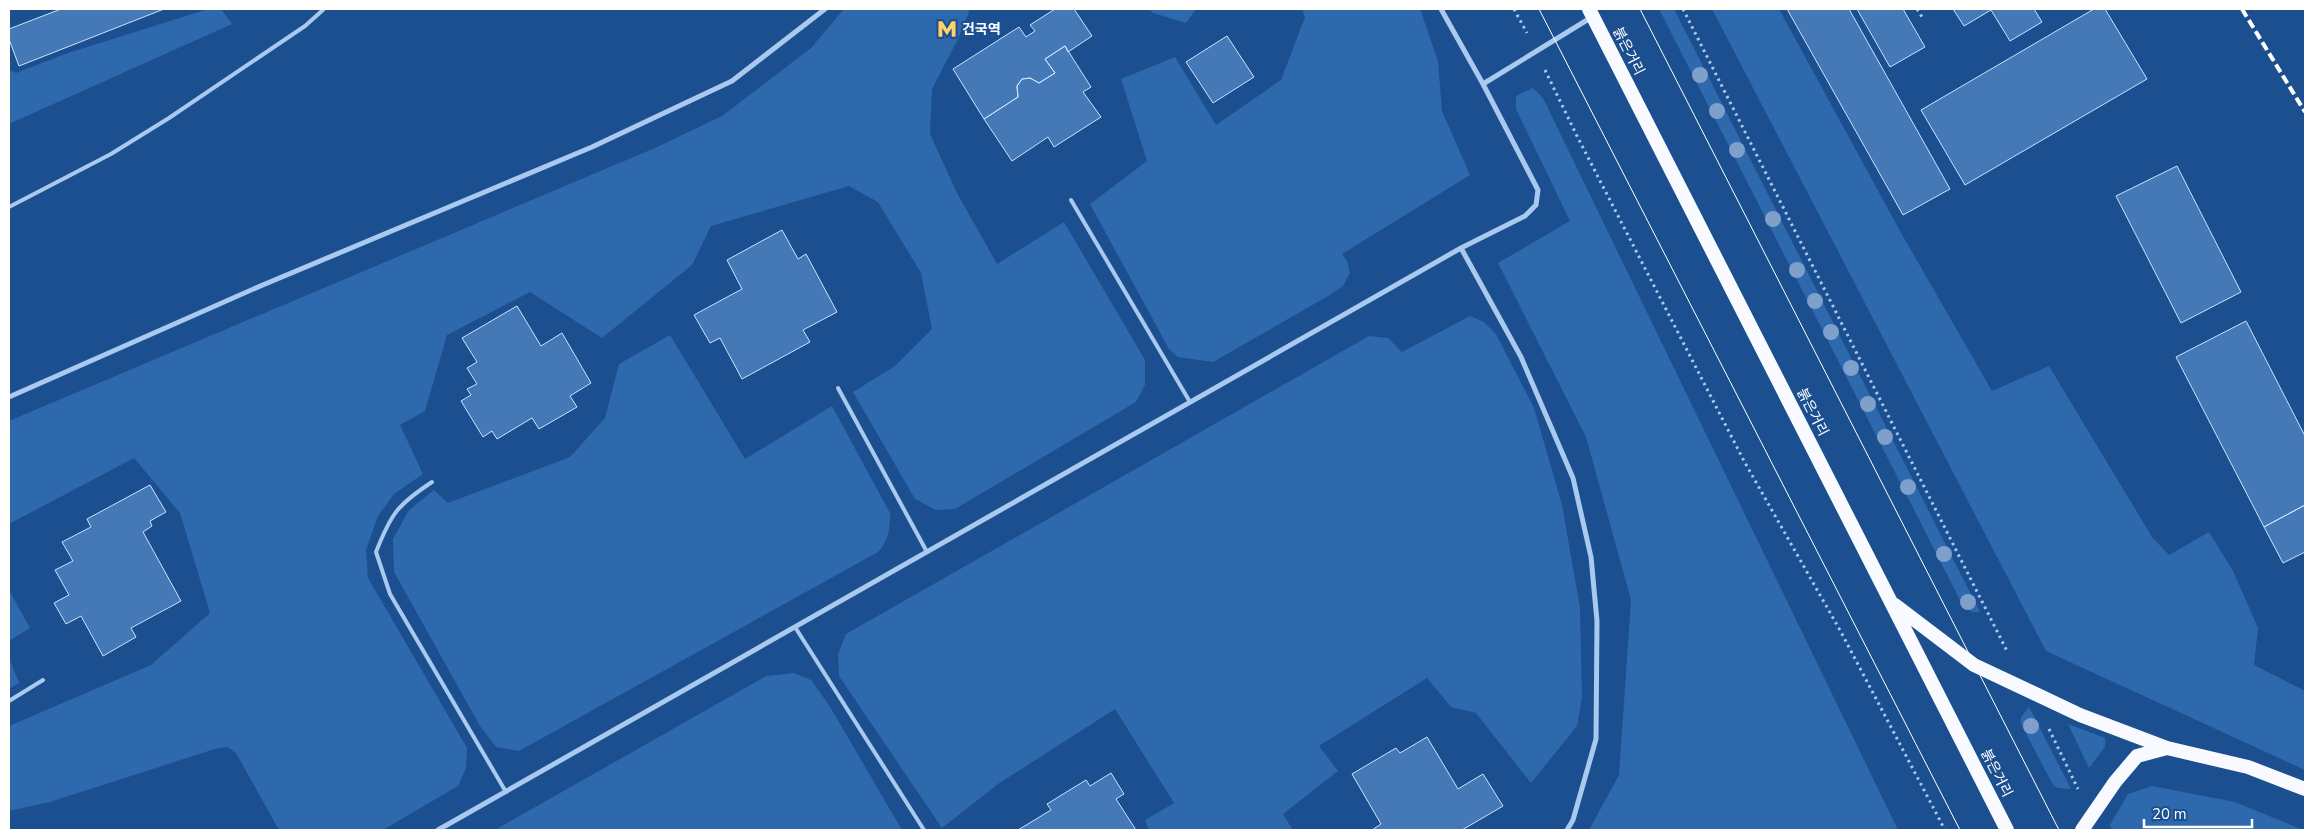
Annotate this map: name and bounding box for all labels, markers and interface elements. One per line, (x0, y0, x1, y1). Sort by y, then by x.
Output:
metro station icon: 건국역 (936, 18, 958, 40)
place label: 건국역 (962, 20, 1001, 39)
street label: 붉은거리 (1608, 24, 1649, 78)
street label: 붉은거리 (1792, 385, 1833, 439)
street label: 붉은거리 (1976, 746, 2017, 800)
scale bar (2144, 796, 2252, 828)
text: 20 m (2152, 804, 2187, 824)

